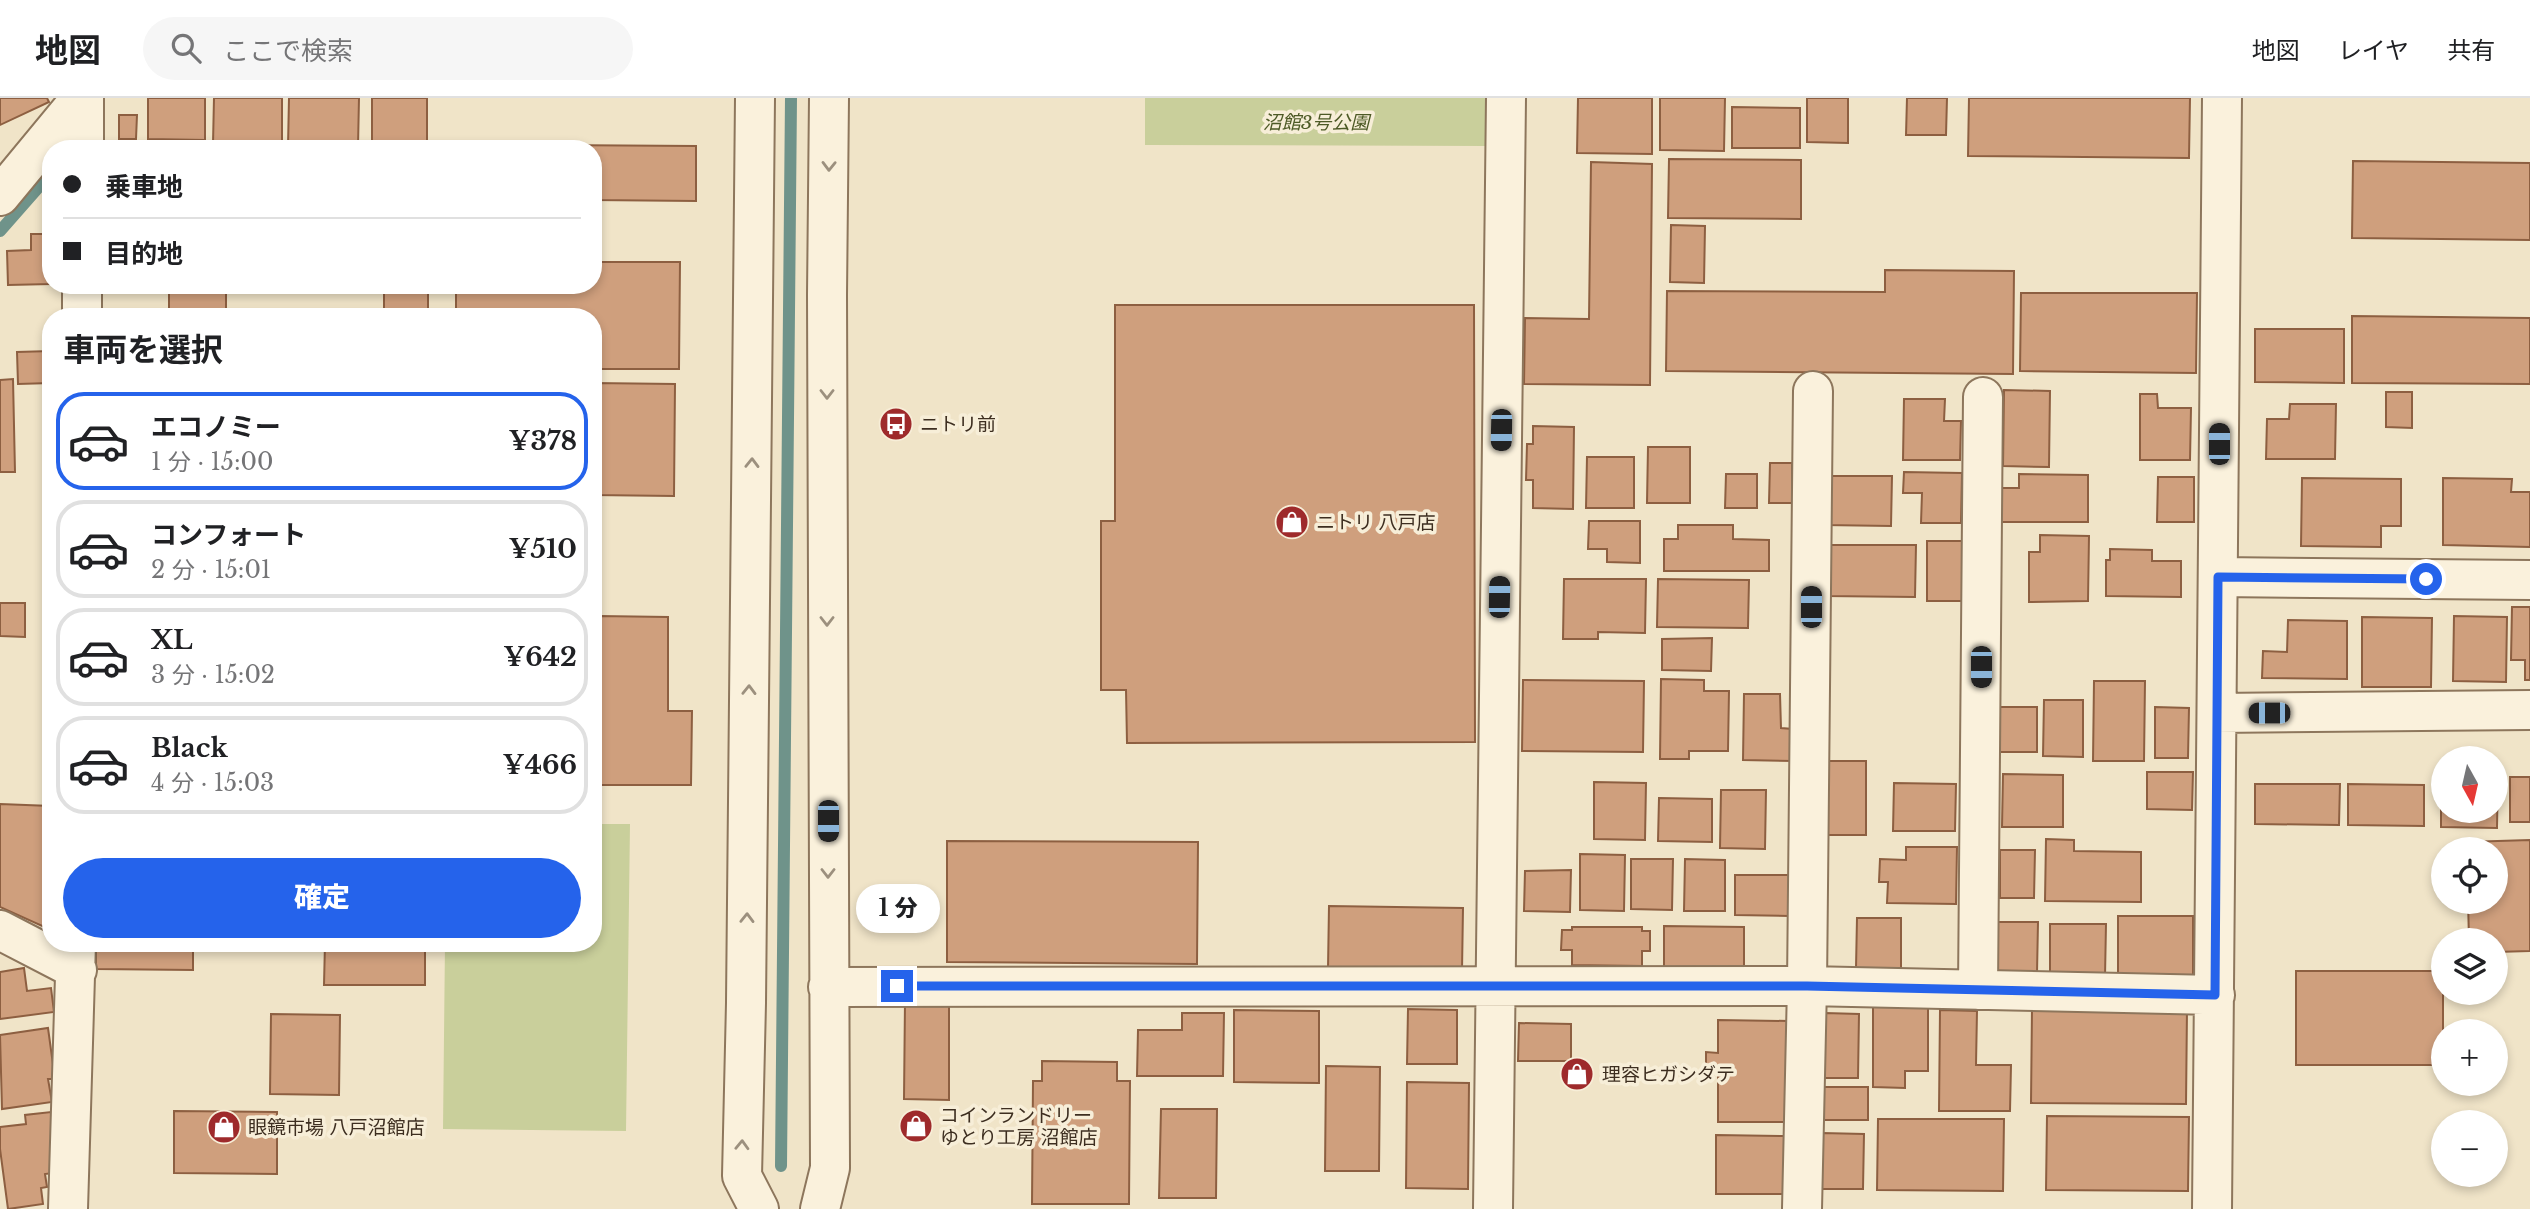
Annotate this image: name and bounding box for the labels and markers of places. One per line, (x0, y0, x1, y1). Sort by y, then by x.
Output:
bus stop icon: ニトリ前 (877, 405, 915, 443)
place label: ニトリ前 (920, 413, 996, 436)
shop icon: ニトリ 八戸店 (1273, 503, 1311, 541)
place label: ニトリ 八戸店 (1316, 511, 1435, 534)
shop icon: 理容ヒガシダテ (1558, 1055, 1596, 1093)
place label: 理容ヒガシダテ (1602, 1063, 1735, 1086)
place label: コインランドリー ゆとり工房 沼館店 (940, 1104, 1097, 1149)
shop icon: コインランドリー ゆとり工房 沼館店 (897, 1107, 935, 1145)
shop icon: 眼鏡市場 八戸沼館店 (205, 1108, 243, 1146)
place label: 眼鏡市場 八戸沼館店 (248, 1116, 424, 1139)

